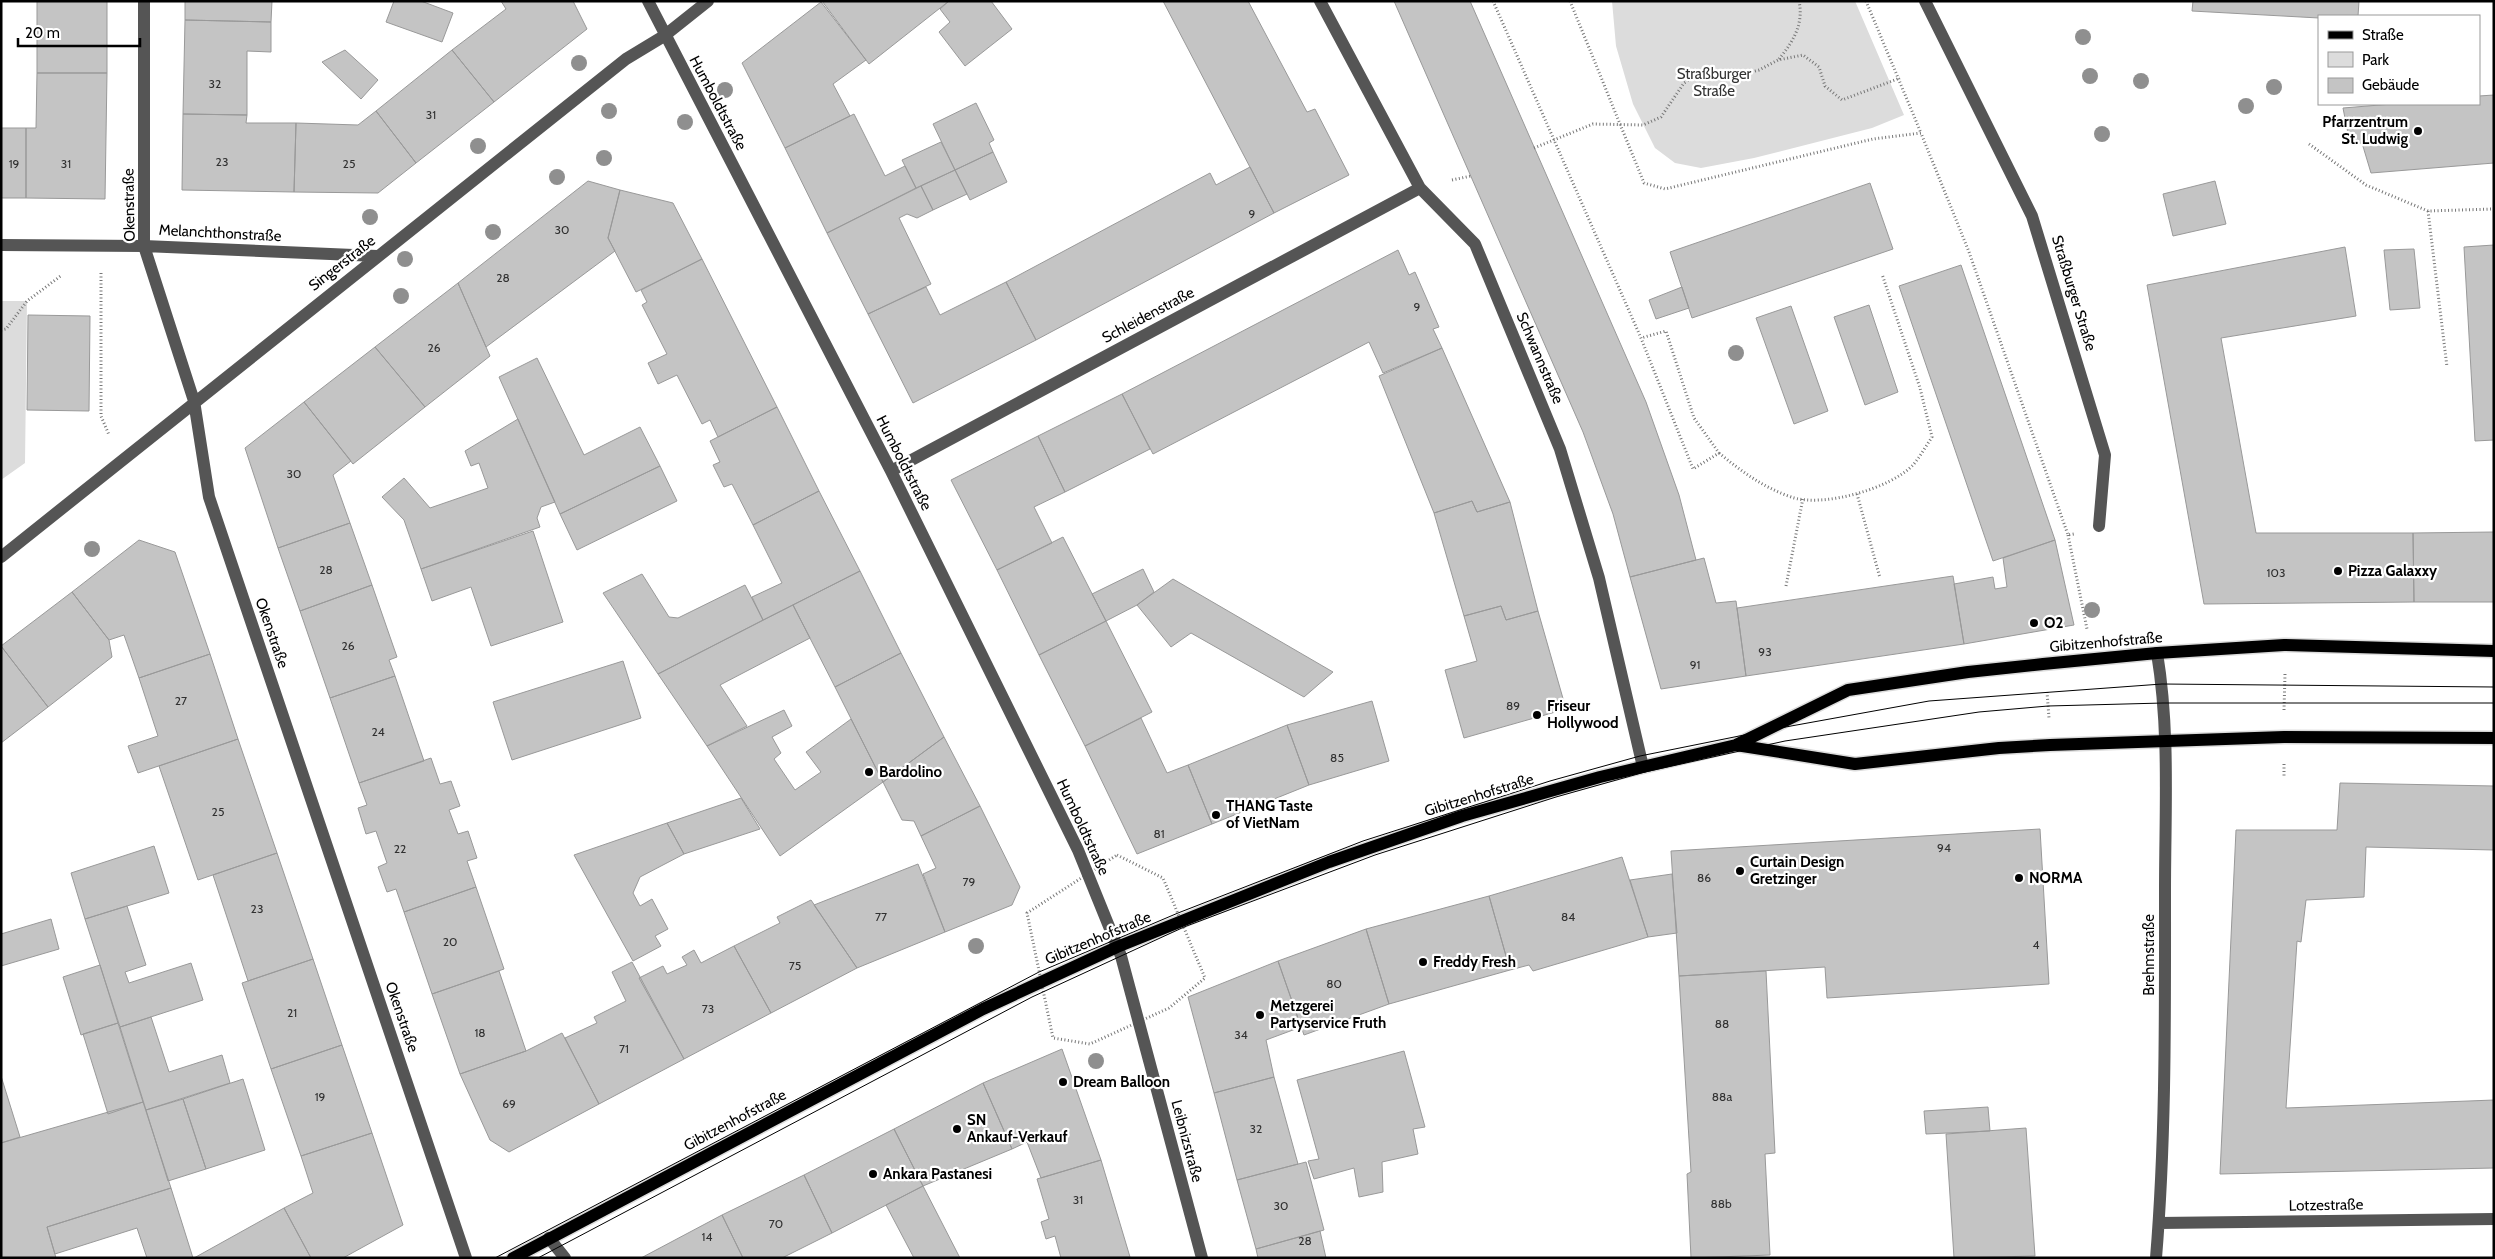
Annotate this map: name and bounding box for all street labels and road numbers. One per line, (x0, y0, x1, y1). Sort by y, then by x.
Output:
street label: Humboldtstraße (686, 53, 751, 154)
street label: Okenstraße (119, 168, 139, 242)
street label: Melanchthonstraße (158, 221, 282, 245)
street label: Singerstraße (305, 231, 379, 295)
street label: Straßburger Straße (2048, 233, 2100, 353)
street label: Schleidenstraße (1099, 283, 1197, 347)
street label: Schwannstraße (1513, 310, 1567, 407)
street label: Humboldtstraße (872, 412, 936, 514)
street label: Okenstraße (252, 595, 293, 671)
street label: Gibitzenhofstraße (2049, 628, 2164, 656)
street label: Gibitzenhofstraße (1422, 770, 1536, 820)
street label: Humboldtstraße (1053, 776, 1113, 878)
street label: Gibitzenhofstraße (1042, 907, 1154, 968)
street label: Brehmstraße (2140, 914, 2158, 996)
street label: Okenstraße (382, 979, 423, 1055)
street label: Gibitzenhofstraße (681, 1085, 790, 1155)
street label: Leibnizstraße (1167, 1098, 1207, 1184)
street label: Lotzestraße (2289, 1195, 2364, 1215)

